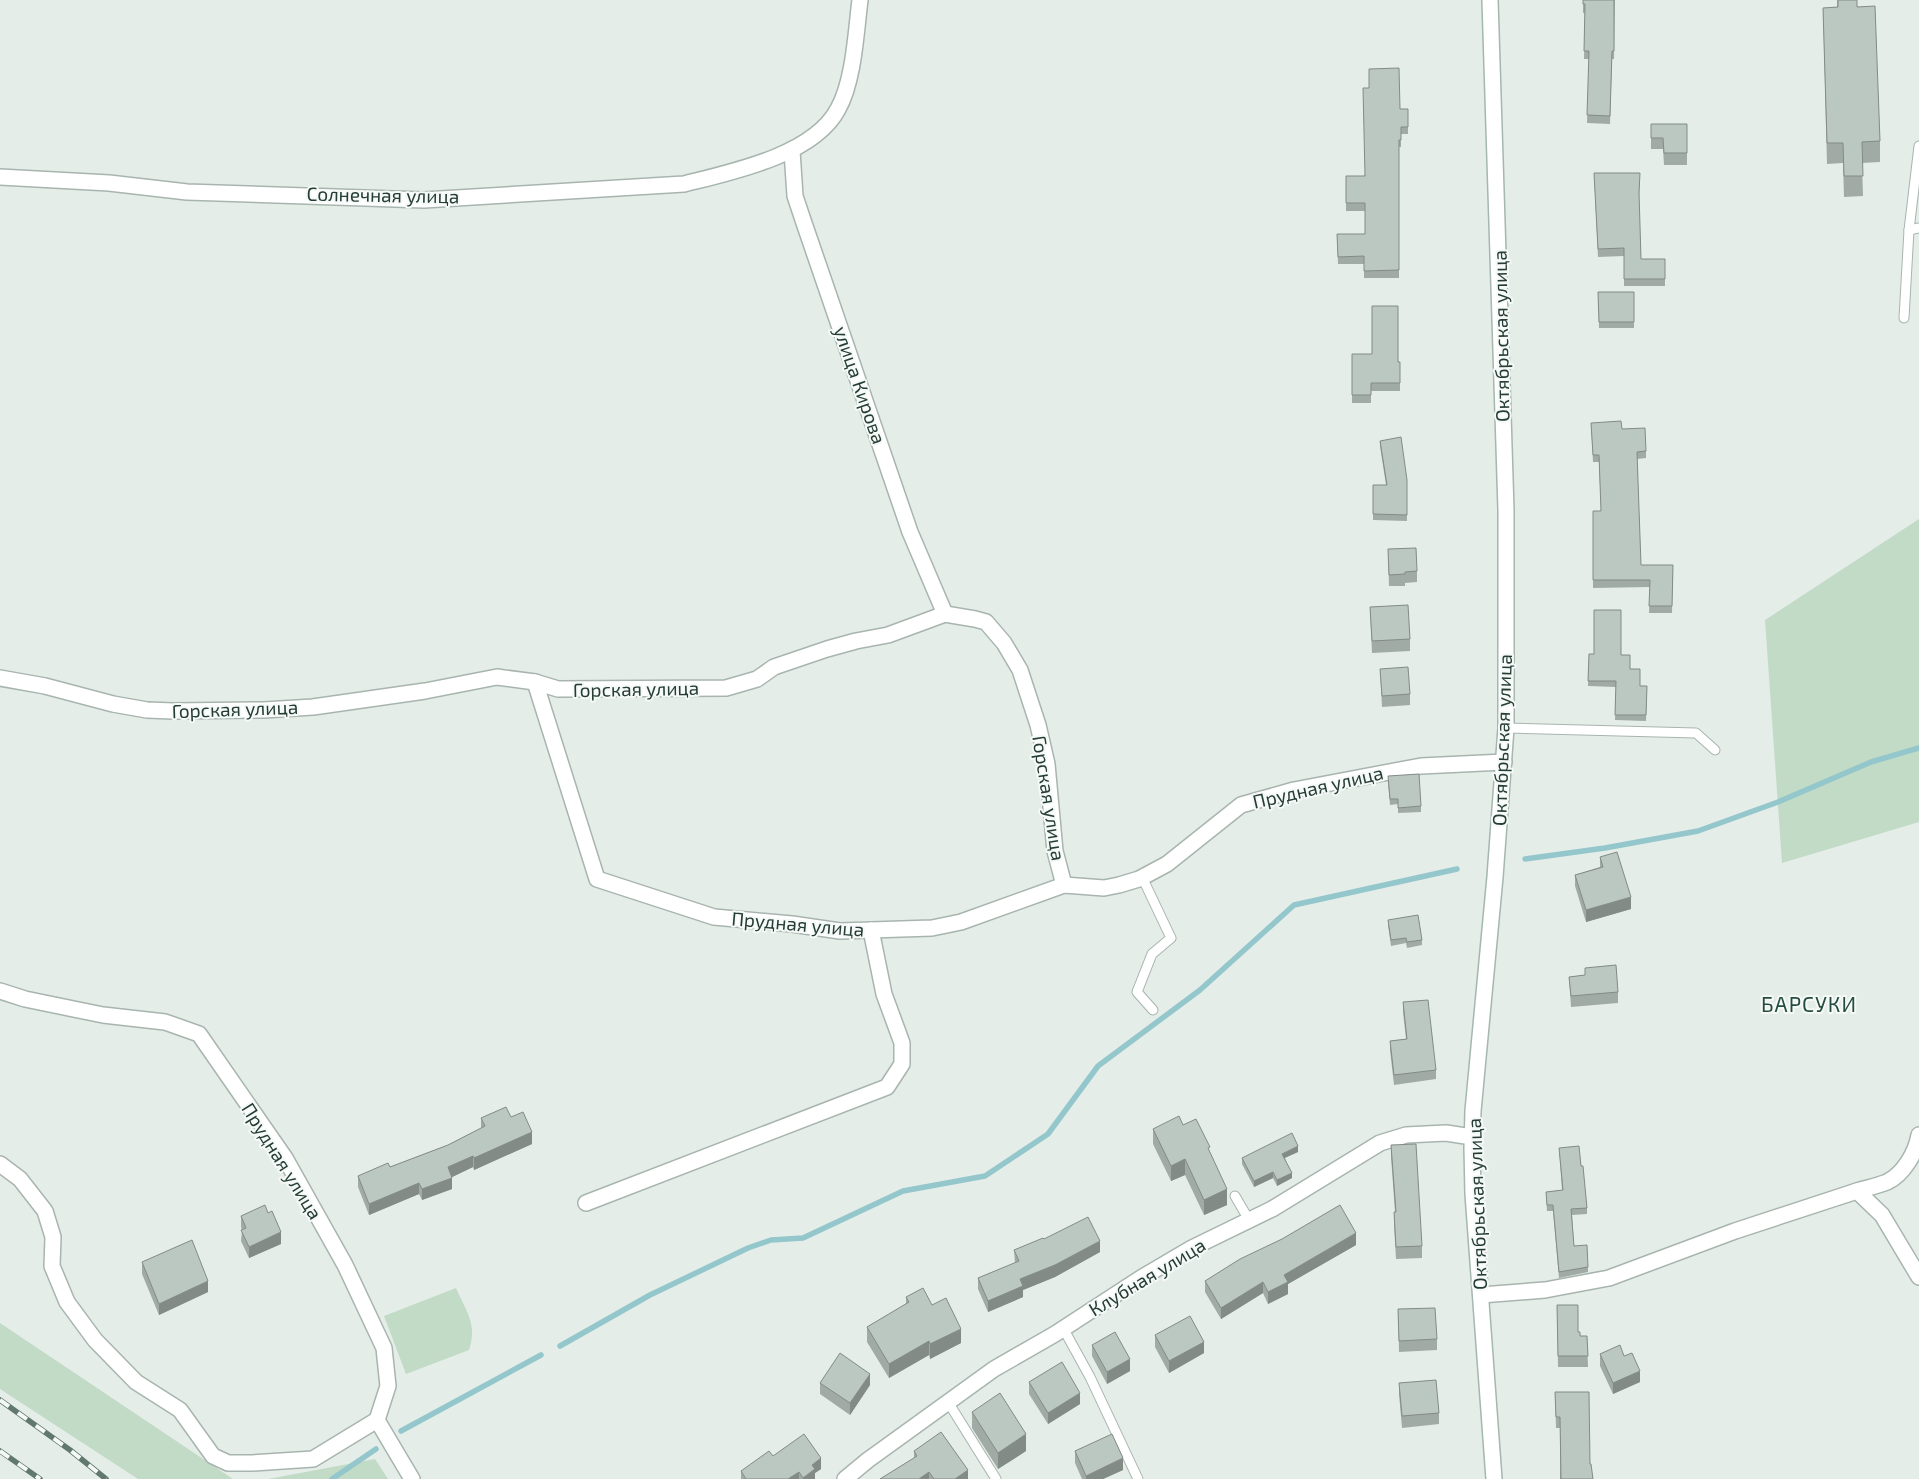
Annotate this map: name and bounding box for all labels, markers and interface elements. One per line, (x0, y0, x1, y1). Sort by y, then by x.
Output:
street label: Солнечная улица (306, 182, 460, 208)
street label: Октябрьская улица (1488, 250, 1514, 422)
street label: улица Кирова (829, 323, 891, 447)
street label: Октябрьская улица (1487, 654, 1517, 826)
street label: Горская улица (573, 676, 699, 702)
street label: Горская улица (171, 695, 299, 723)
street label: Горская улица (1027, 734, 1071, 862)
street label: Прудная улица (1250, 760, 1386, 814)
street label: Прудная улица (731, 906, 865, 942)
district label: БАРСУКИ (1761, 991, 1857, 1016)
street label: Прудная улица (236, 1098, 328, 1224)
street label: Октябрьская улица (1462, 1118, 1492, 1290)
street label: Клубная улица (1084, 1233, 1210, 1321)

